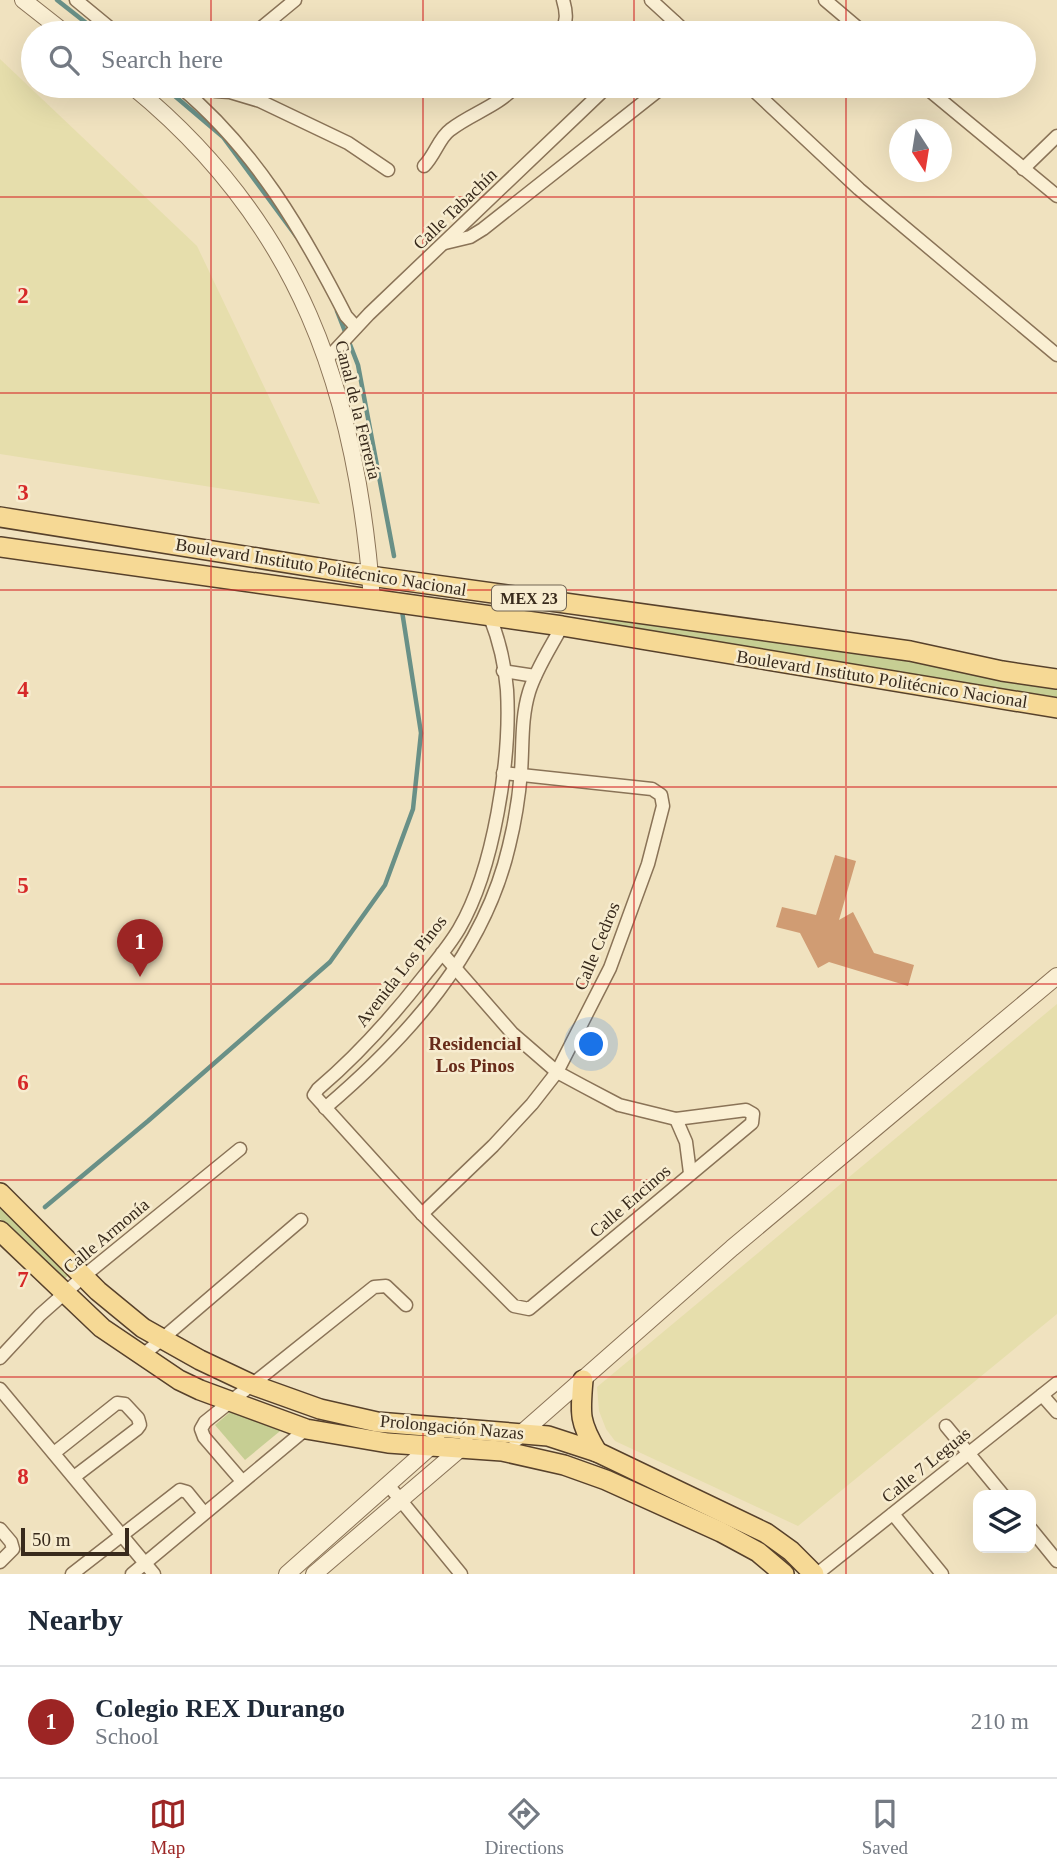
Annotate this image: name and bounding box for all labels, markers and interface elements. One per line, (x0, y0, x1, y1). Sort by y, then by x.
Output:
search box (21, 21, 1036, 98)
icon: search (45, 41, 83, 79)
text: Search here (101, 45, 223, 74)
north arrow (889, 119, 952, 182)
street label: Calle Tabachín (409, 164, 501, 254)
text: 2 (17, 283, 29, 308)
street label: Canal de la Ferrería (331, 338, 385, 482)
text: 3 (17, 480, 29, 505)
street label: Boulevard Instituto Politécnico Nacional (174, 534, 468, 600)
road number: MEX 23 (492, 586, 566, 610)
street label: Boulevard Instituto Politécnico Nacional (735, 646, 1029, 712)
text: 4 (17, 677, 29, 702)
text: 5 (17, 873, 29, 898)
street label: Calle Cedros (570, 899, 624, 993)
street label: Avenida Los Pinos (351, 911, 451, 1031)
pin: 1 (117, 919, 163, 977)
your location (574, 1027, 608, 1061)
district label: Residencial Los Pinos (429, 1033, 521, 1076)
text: 6 (17, 1070, 29, 1095)
street label: Calle Encinos (586, 1160, 674, 1242)
street label: Calle Armonía (59, 1194, 153, 1278)
text: 7 (17, 1267, 29, 1292)
street label: Prolongación Nazas (379, 1411, 525, 1443)
street label: Calle 7 Leguas (878, 1423, 974, 1507)
text: 8 (17, 1464, 29, 1489)
map controls (973, 1490, 1036, 1553)
button: layers (973, 1490, 1036, 1553)
scale bar (21, 1525, 130, 1557)
text: 50 m (32, 1529, 71, 1550)
text: Nearby (28, 1603, 123, 1636)
text: Colegio REX Durango (95, 1694, 345, 1723)
text: 1 (45, 1709, 57, 1734)
text: 210 m (971, 1709, 1029, 1734)
text: School (95, 1724, 159, 1749)
tab: Map (149, 1795, 187, 1859)
tab: Directions (485, 1795, 564, 1859)
tab: Saved (862, 1795, 908, 1859)

